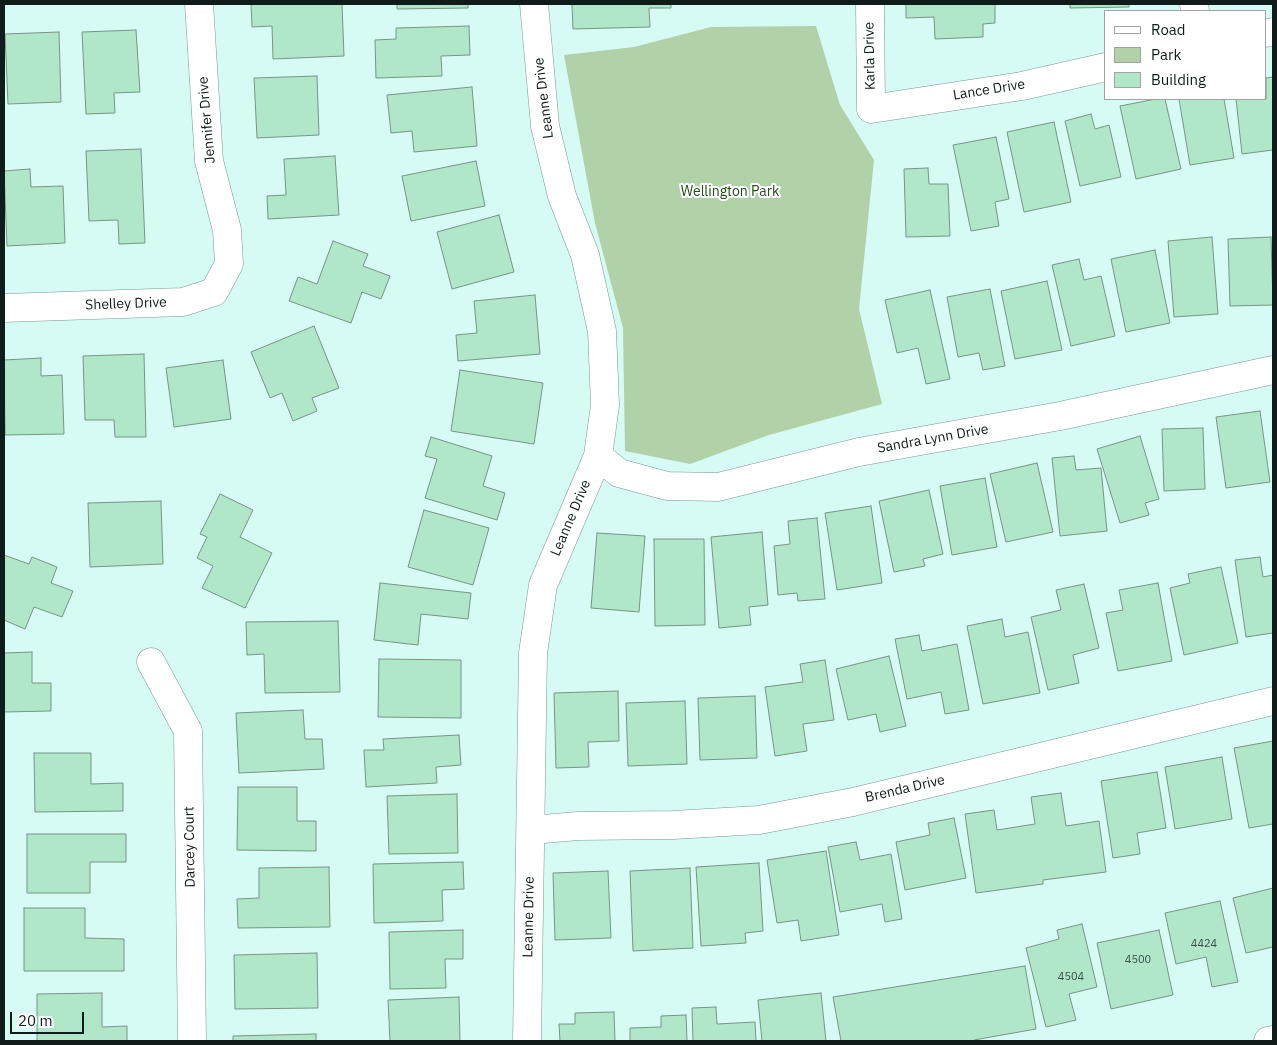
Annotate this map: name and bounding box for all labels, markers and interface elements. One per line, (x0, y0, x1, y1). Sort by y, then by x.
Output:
legend (1104, 10, 1267, 100)
text: Road (1151, 20, 1186, 39)
street label: Karla Drive (861, 22, 879, 90)
text: Park (1151, 45, 1181, 64)
street label: Leanne Drive (531, 57, 557, 139)
text: Building (1151, 70, 1206, 89)
street label: Jennifer Drive (195, 76, 219, 164)
street label: Lance Drive (952, 76, 1026, 104)
park label: Wellington Park (681, 184, 779, 200)
street label: Shelley Drive (85, 294, 167, 314)
street label: Sandra Lynn Drive (876, 421, 990, 457)
street label: Leanne Drive (547, 477, 595, 559)
street label: Brenda Drive (864, 772, 946, 806)
street label: Darcey Court (181, 806, 199, 888)
street label: Leanne Drive (520, 876, 538, 958)
house number: 4424 (1191, 937, 1217, 951)
house number: 4500 (1125, 953, 1151, 967)
house number: 4504 (1058, 970, 1084, 984)
scale bar (12, 1002, 86, 1034)
text: 20 m (18, 1011, 53, 1030)

